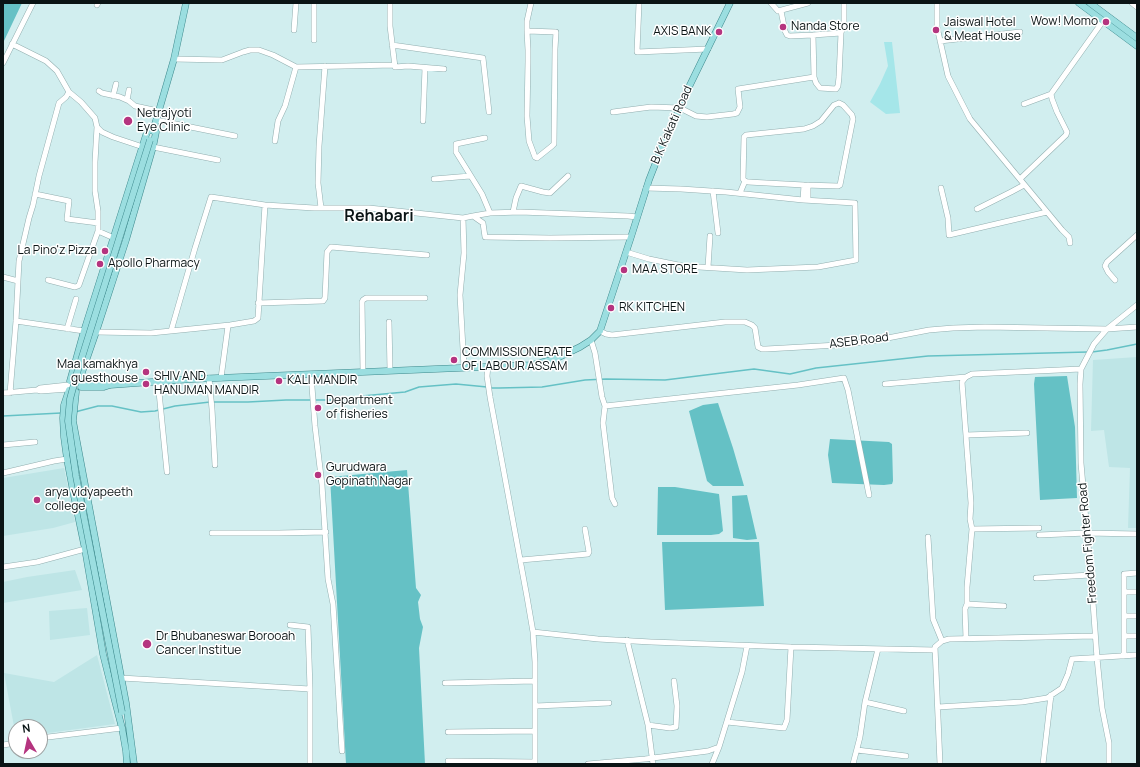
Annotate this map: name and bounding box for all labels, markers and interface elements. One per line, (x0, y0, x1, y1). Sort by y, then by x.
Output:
place label: Wow! Momo (1031, 15, 1098, 29)
place label: Jaiswal Hotel & Meat House (944, 16, 1021, 44)
marker: Wow! Momo (1101, 17, 1111, 27)
place label: Nanda Store (791, 20, 859, 34)
marker: Nanda Store (778, 22, 788, 32)
place label: AXIS BANK (653, 25, 711, 39)
marker: Jaiswal Hotel & Meat House (931, 25, 941, 35)
marker: AXIS BANK (714, 27, 724, 37)
street label: B K Kakati Road (648, 84, 696, 166)
place label: Netrajyoti Eye Clinic (137, 107, 192, 135)
marker: Netrajyoti Eye Clinic (122, 115, 134, 127)
district label: Rehabari (344, 207, 414, 227)
place label: La Pino'z Pizza (18, 244, 97, 258)
marker: La Pino'z Pizza (100, 246, 110, 256)
place label: Apollo Pharmacy (108, 257, 200, 271)
marker: Apollo Pharmacy (95, 259, 105, 269)
place label: MAA STORE (632, 263, 698, 277)
marker: MAA STORE (619, 265, 629, 275)
place label: RK KITCHEN (619, 301, 685, 315)
marker: RK KITCHEN (606, 303, 616, 313)
street label: ASEB Road (828, 330, 890, 352)
place label: COMMISSIONERATE OF LABOUR ASSAM (462, 346, 572, 374)
marker: COMMISSIONERATE OF LABOUR ASSAM (449, 355, 459, 365)
place label: Maa kamakhya guesthouse (57, 358, 138, 386)
marker: Maa kamakhya guesthouse (141, 367, 151, 377)
place label: SHIV AND HANUMAN MANDIR (154, 370, 259, 398)
place label: KALI MANDIR (287, 374, 357, 388)
marker: KALI MANDIR (274, 376, 284, 386)
marker: SHIV AND HANUMAN MANDIR (141, 379, 151, 389)
place label: Department of fisheries (326, 394, 393, 422)
marker: Department of fisheries (313, 403, 323, 413)
place label: Gurudwara Gopinath Nagar (326, 461, 413, 489)
marker: Gurudwara Gopinath Nagar (313, 470, 323, 480)
street label: Freedom Fighter Road (1076, 482, 1100, 604)
place label: arya vidyapeeth college (45, 486, 133, 514)
marker: arya vidyapeeth college (32, 495, 42, 505)
place label: Dr Bhubaneswar Borooah Cancer Institue (156, 630, 295, 658)
marker: Dr Bhubaneswar Borooah Cancer Institue (141, 638, 153, 650)
north arrow (8, 719, 48, 759)
text: N (21, 720, 31, 736)

